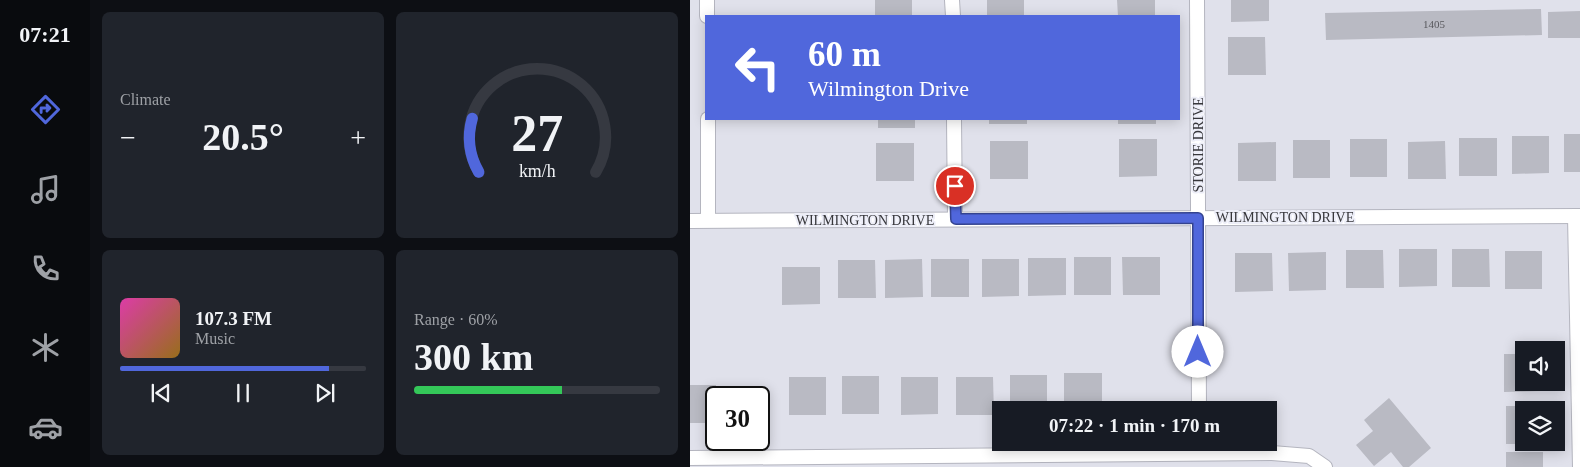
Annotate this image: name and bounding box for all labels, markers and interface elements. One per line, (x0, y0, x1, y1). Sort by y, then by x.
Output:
house number: 1405 (1423, 18, 1446, 30)
text: 07:21 (19, 22, 71, 47)
icon: left (725, 35, 790, 100)
text: 60 m (808, 35, 881, 74)
text: Wilmington Drive (808, 76, 969, 101)
text: Climate (120, 91, 171, 108)
icon: directions (28, 92, 63, 127)
street label: STORIE DRIVE (1191, 97, 1206, 193)
text: 27 (511, 105, 563, 162)
text: 20.5° (202, 116, 284, 158)
text: − (120, 122, 136, 153)
text: + (350, 122, 366, 153)
text: km/h (519, 161, 555, 181)
pin (934, 165, 976, 207)
icon: music (28, 172, 63, 207)
icon: arrive (941, 172, 969, 200)
street label: WILMINGTON DRIVE (1216, 210, 1354, 225)
street label: WILMINGTON DRIVE (796, 213, 934, 228)
icon: phone (28, 251, 63, 286)
text: 107.3 FM (195, 308, 272, 329)
text: Range · 60% (414, 311, 498, 328)
position arrow (1171, 325, 1223, 377)
icon: climate (28, 330, 63, 365)
text: Music (195, 330, 235, 347)
text: 300 km (414, 336, 533, 378)
map controls (1515, 341, 1565, 451)
button: sound (1515, 341, 1565, 391)
icon: previous (147, 379, 175, 407)
icon: pause (229, 379, 257, 407)
icon: next (311, 379, 339, 407)
speed limit sign: 30 (705, 386, 770, 451)
button: layers (1515, 401, 1565, 451)
icon: car (28, 410, 63, 445)
text: 07:22 · 1 min · 170 m (1049, 415, 1220, 436)

